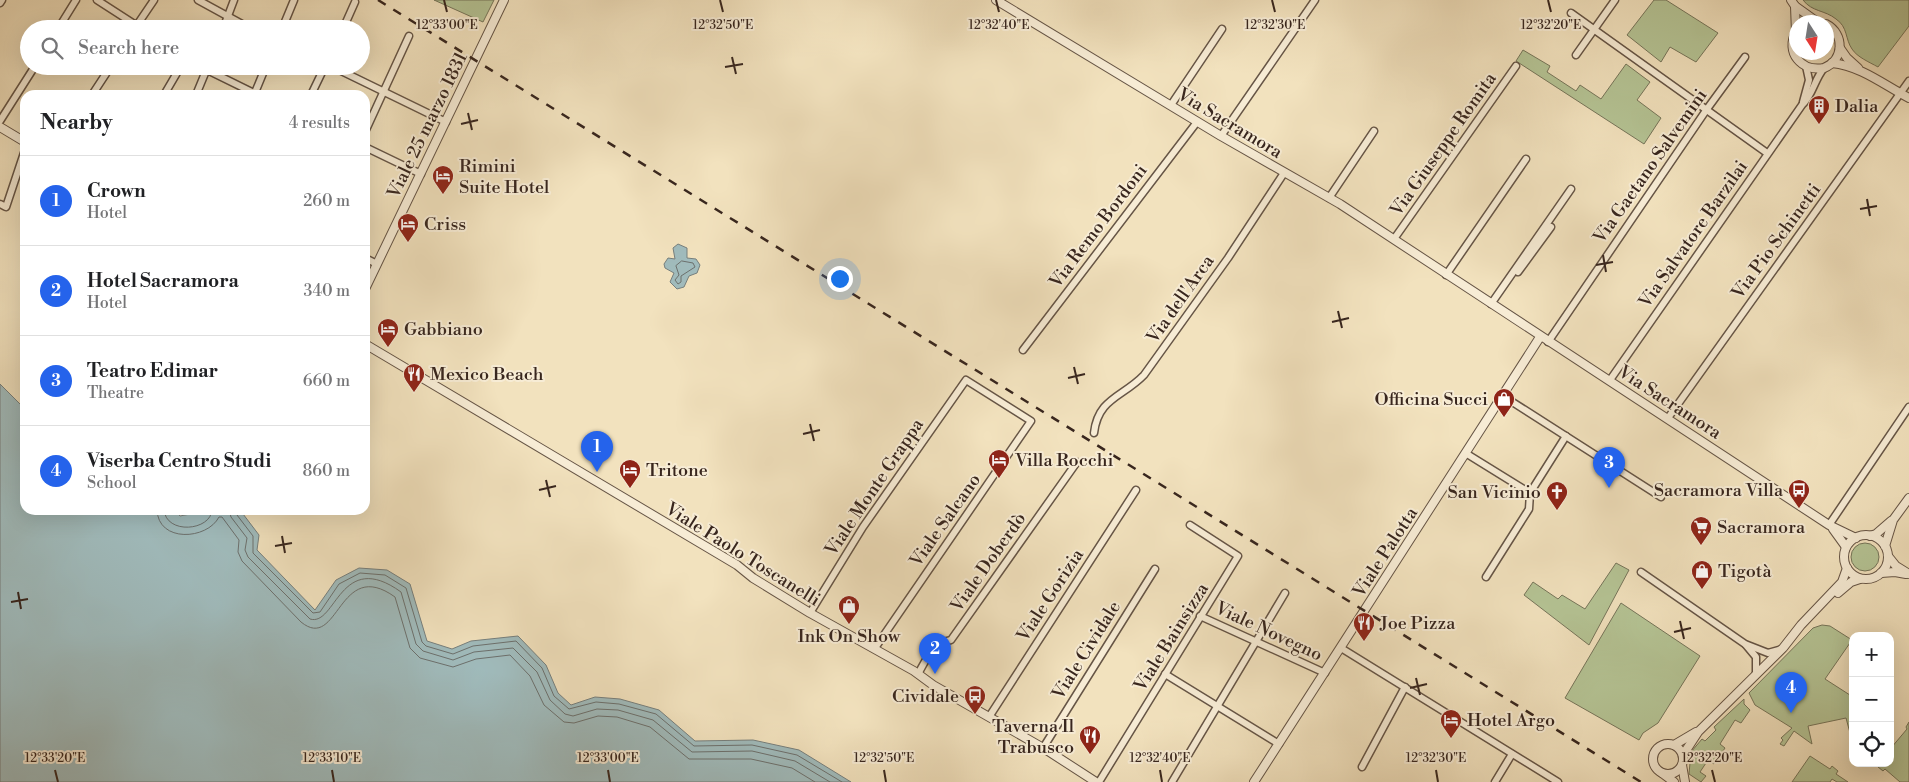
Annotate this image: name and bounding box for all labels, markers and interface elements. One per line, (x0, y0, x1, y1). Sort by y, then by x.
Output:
north arrow (1789, 15, 1834, 60)
text: 12°33'00"E (416, 18, 478, 33)
text: 12°32'50"E (693, 18, 753, 33)
text: 12°32'40"E (969, 18, 1029, 33)
text: 12°32'30"E (1245, 18, 1305, 33)
text: 12°32'20"E (1521, 18, 1581, 33)
search box (20, 20, 370, 75)
icon: search (38, 34, 66, 62)
text: Search here (78, 36, 179, 60)
street label: Viale 25 marzo 1831 (382, 48, 473, 203)
street label: Via Giuseppe Romita (1385, 67, 1502, 221)
street label: Via Sacramora (1172, 83, 1287, 164)
street label: Via Gaetano Salvemini (1588, 85, 1712, 249)
building icon: Dalia (1807, 94, 1831, 125)
place label: Dalia (1835, 95, 1879, 118)
text: Nearby (40, 110, 113, 136)
text: 4 results (289, 113, 350, 133)
place label: Rimini Suite Hotel (459, 155, 550, 199)
street label: Via Salvatore Barzilai (1633, 156, 1753, 313)
street label: Via Remo Bordoni (1044, 160, 1152, 294)
hotel icon: Rimini Suite Hotel (431, 164, 455, 195)
text: Crown (87, 179, 146, 203)
street label: Via Pio Schinetti (1726, 179, 1826, 304)
text: 1 (52, 191, 60, 211)
text: 260 m (303, 191, 350, 211)
text: Hotel (87, 203, 127, 223)
hotel icon: Criss (396, 212, 420, 243)
place label: Criss (424, 213, 466, 236)
street label: Via dell'Arca (1141, 250, 1220, 349)
your location (827, 266, 853, 292)
text: Hotel Sacramora (87, 269, 239, 293)
text: 2 (51, 281, 61, 301)
text: 340 m (303, 281, 350, 301)
text: Hotel (87, 293, 127, 313)
hotel icon: Gabbiano (376, 317, 400, 348)
place label: Gabbiano (404, 318, 483, 341)
text: Teatro Edimar (87, 359, 218, 383)
street label: Via Sacramora (1613, 360, 1726, 445)
restaurant icon: Mexico Beach (402, 362, 426, 393)
place label: Mexico Beach (430, 363, 544, 386)
text: 3 (51, 371, 61, 391)
text: 660 m (303, 371, 350, 391)
text: Theatre (87, 383, 144, 403)
shop icon: Officina Succi (1492, 387, 1516, 418)
place label: Officina Succi (1374, 388, 1488, 411)
street label: Viale Monte Grappa (819, 413, 929, 561)
pin: 1 (581, 431, 613, 472)
pin: 3 (1593, 447, 1625, 488)
hotel icon: Villa Rocchi (987, 448, 1011, 479)
text: Viserba Centro Studi (87, 449, 271, 473)
place label: Villa Rocchi (1014, 449, 1113, 472)
hotel icon: Tritone (618, 458, 642, 489)
place label: Tritone (646, 459, 708, 482)
text: 4 (51, 461, 61, 481)
text: 860 m (303, 461, 350, 481)
street label: Viale Salcano (904, 469, 986, 572)
text: School (87, 473, 136, 493)
bus stop icon: Sacramora Villa (1787, 478, 1811, 509)
place label: Sacramora Villa (1654, 479, 1784, 502)
church icon: San Vicinio (1545, 480, 1569, 511)
place label: San Vicinio (1448, 481, 1541, 504)
street label: Viale Paolo Toscanelli (660, 497, 825, 611)
street label: Viale Palotta (1347, 502, 1424, 603)
street label: Viale Doberdò (945, 508, 1031, 617)
supermarket icon: Sacramora (1689, 515, 1713, 546)
place label: Sacramora (1717, 516, 1806, 539)
street label: Viale Gorizia (1011, 544, 1089, 647)
shop icon: Tigotà (1690, 559, 1714, 590)
place label: Tigotà (1718, 560, 1772, 583)
street label: Viale Bainsizza (1128, 578, 1214, 697)
shop icon: Ink On Show (837, 594, 861, 625)
street label: Viale Novegno (1211, 596, 1326, 666)
street label: Viale Cividale (1046, 597, 1126, 705)
restaurant icon: Joe Pizza (1352, 611, 1376, 642)
place label: Joe Pizza (1379, 612, 1456, 635)
place label: Ink On Show (798, 625, 901, 648)
map controls (1849, 632, 1894, 767)
button: + (1849, 632, 1894, 677)
pin: 2 (919, 633, 951, 674)
pin: 4 (1775, 672, 1807, 713)
button: − (1849, 677, 1894, 722)
bus stop icon: Cividale (963, 684, 987, 715)
place label: Cividale (892, 685, 959, 708)
hotel icon: Hotel Argo (1439, 708, 1463, 739)
place label: Hotel Argo (1467, 709, 1555, 732)
place label: Taverna Il Trabusco (992, 715, 1075, 759)
button: locate (1849, 722, 1894, 767)
restaurant icon: Taverna Il Trabusco (1078, 724, 1102, 755)
text: 12°33'20"E (25, 751, 85, 766)
text: 12°33'10"E (303, 751, 361, 766)
text: 12°33'00"E (577, 751, 639, 766)
text: 12°32'50"E (854, 751, 914, 766)
text: 12°32'40"E (1130, 751, 1190, 766)
text: 12°32'30"E (1406, 751, 1466, 766)
text: 12°32'20"E (1682, 751, 1742, 766)

